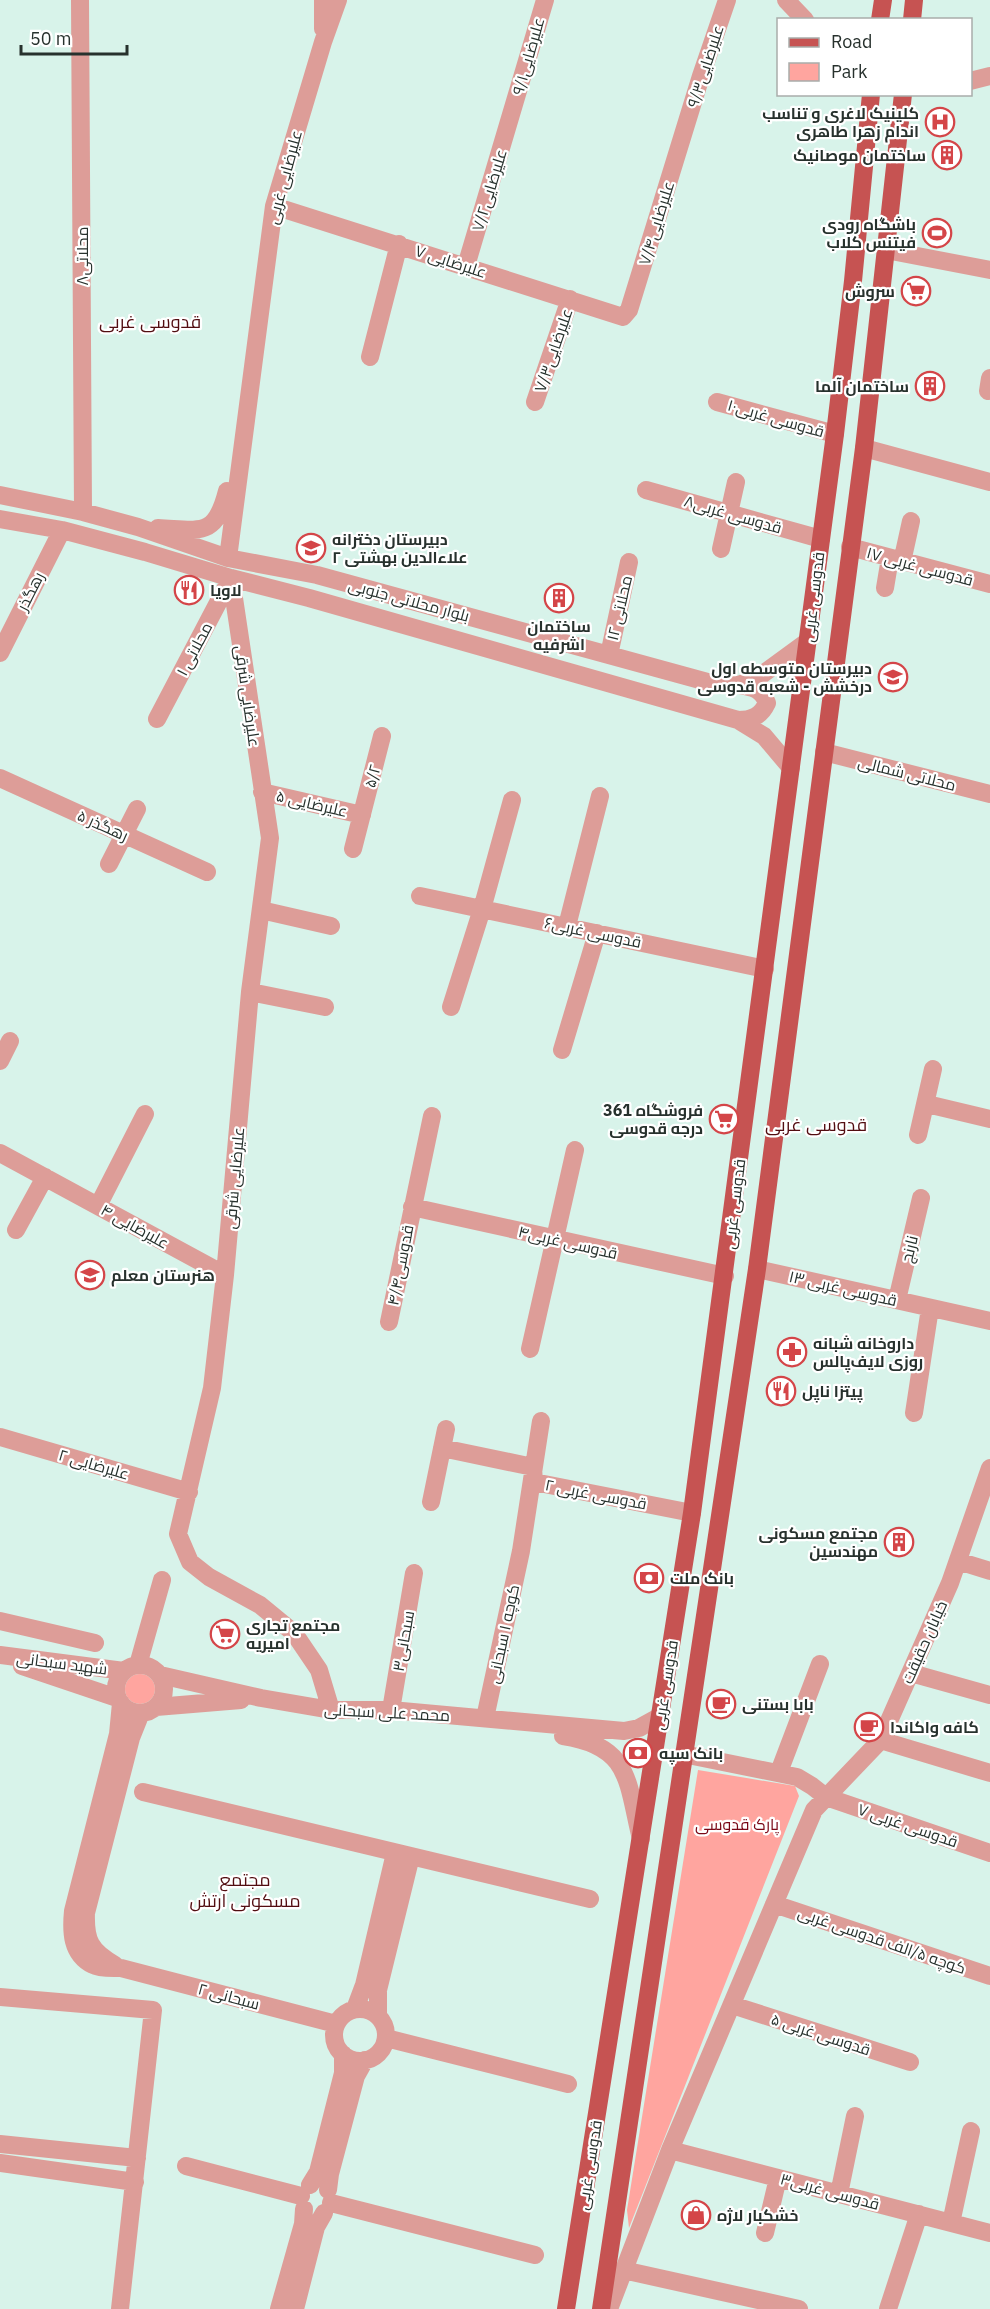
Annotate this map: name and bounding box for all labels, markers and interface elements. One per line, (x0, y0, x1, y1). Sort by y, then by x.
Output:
street label: علیرضایی۹/۱ (507, 15, 550, 97)
scale bar (21, 18, 128, 56)
legend (777, 18, 972, 96)
street label: علیرضایی۹/۳ (682, 22, 729, 110)
text: 50 m (30, 27, 72, 50)
text: Road (831, 30, 872, 53)
text: Park (831, 60, 868, 83)
place label: کلینیک لاغری و تناسب اندام زهرا طاهری (762, 103, 919, 143)
hospital icon: کلینیک لاغری و تناسب اندام زهرا طاهری (924, 106, 956, 138)
street label: علیرضایی غربی (262, 128, 307, 227)
building icon: ساختمان موصانیک (931, 139, 963, 171)
place label: ساختمان موصانیک (793, 145, 926, 165)
street label: علیرضایی۷/۲ (467, 147, 512, 234)
street label: علیرضایی۷/۴ (634, 179, 679, 268)
place label: باشگاه رودی فیتنس کلاب (822, 214, 916, 252)
sports icon: باشگاه رودی فیتنس کلاب (921, 217, 953, 249)
street label: محلاتی۸ (72, 226, 93, 286)
street label: ۷ علیرضایی (412, 240, 489, 283)
supermarket icon: سروش (900, 275, 932, 307)
place label: سروش (845, 281, 895, 301)
street label: علیرضایی۷/۳ (529, 306, 578, 395)
district label: قدوسی غربی (99, 310, 201, 333)
building icon: ساختمان آلما (914, 370, 946, 402)
place label: ساختمان آلما (815, 376, 909, 396)
street label: قدوسی غربی۱۰ (725, 395, 827, 442)
street label: قدوسی غربی۸ (682, 490, 784, 538)
place label: دبیرستان دخترانه علاءالدین بهشتی ۲ (332, 529, 468, 567)
school or university icon: دبیرستان دخترانه علاءالدین بهشتی ۲ (295, 532, 327, 564)
street label: ۱۷ قدوسی غربی (864, 542, 976, 591)
street label: قدوسی غربی (798, 551, 829, 643)
street label: رهگذر (11, 568, 48, 615)
street label: ۱۲ محلاتی (602, 573, 637, 643)
restaurant icon: لاویا (173, 574, 205, 606)
street label: بلوار محلاتی جنوبی (346, 574, 472, 627)
place label: لاویا (210, 580, 242, 600)
building icon: ساختمان اشرفیه (543, 582, 575, 614)
place label: ساختمان اشرفیه (527, 616, 591, 654)
street label: ۱ محلاتی (172, 619, 217, 680)
street label: علیرضایی شرقی (230, 644, 265, 748)
place label: دبیرستان متوسطه اول درخشش - شعبه قدوسی (697, 658, 872, 696)
school or university icon: دبیرستان متوسطه اول درخشش - شعبه قدوسی (877, 661, 909, 693)
street label: محلاتی شمالی (856, 751, 958, 796)
street label: ۵/۲ (359, 762, 385, 790)
street label: ۵ علیرضایی (274, 785, 350, 822)
street label: ۵ رهگذر (74, 805, 132, 845)
street label: قدوسی غربی۶ (543, 912, 643, 953)
place label: فروشگاه 361 درجه قدوسی (603, 1100, 703, 1138)
supermarket icon: فروشگاه 361 درجه قدوسی (708, 1103, 740, 1135)
district label: قدوسی غربی (765, 1113, 867, 1136)
street label: علیرضایی شرقی (220, 1126, 249, 1230)
street label: قدوسی غربی (719, 1158, 750, 1250)
street label: ۴ علیرضایی (97, 1199, 172, 1254)
street label: قدوسی غربی۴ (516, 1221, 620, 1264)
street label: قدوسی۴/۴ (382, 1223, 419, 1307)
street label: نارنج (896, 1233, 924, 1265)
school or university icon: هنرستان معلم (74, 1259, 106, 1291)
place label: هنرستان معلم (111, 1265, 215, 1287)
street label: ۱۳ قدوسی غربی (787, 1266, 899, 1311)
place label: داروخانه شبانه روزی لایف‌پالس (813, 1333, 923, 1373)
pharmacy icon: داروخانه شبانه روزی لایف‌پالس (776, 1336, 808, 1368)
restaurant icon: پیتزا ناپل (765, 1375, 797, 1407)
place label: پیتزا ناپل (802, 1381, 863, 1403)
street label: ۲ علیرضایی (56, 1444, 132, 1485)
street label: ۲ قدوسی غربی (543, 1474, 648, 1515)
place label: مجتمع مسکونی مهندسین (759, 1523, 878, 1561)
building icon: مجتمع مسکونی مهندسین (883, 1526, 915, 1558)
bank icon: بانک ملت (633, 1562, 665, 1594)
place label: بانک ملت (670, 1568, 734, 1588)
street label: کوچه ۱ سبحانی (483, 1583, 525, 1686)
street label: خیابان حقیقت (897, 1597, 952, 1687)
street label: سبحانی۳ (388, 1609, 419, 1673)
place label: مجتمع تجاری امیریه (246, 1615, 340, 1653)
supermarket icon: مجتمع تجاری امیریه (209, 1618, 241, 1650)
street label: قدوسی غربی (648, 1639, 683, 1732)
street label: شهید سبحانی (15, 1647, 109, 1679)
cafe icon: بابا بستنی (705, 1688, 737, 1720)
place label: بابا بستنی (742, 1694, 814, 1714)
street label: محمد علی سبحانی (323, 1699, 450, 1726)
cafe icon: کافه واکاندا (853, 1711, 885, 1743)
place label: کافه واکاندا (890, 1717, 979, 1737)
bank icon: بانک سپه (622, 1737, 654, 1769)
place label: بانک سپه (659, 1743, 723, 1765)
street label: ۷ قدوسی غربی (855, 1799, 961, 1852)
park label: پارک قدوسی (695, 1814, 780, 1836)
district label: مجتمع مسکونی ارتش (189, 1868, 301, 1912)
street label: کوچه ۵/الف قدوسی غربی (795, 1902, 969, 1980)
street label: سبحانی ۲ (196, 1978, 262, 2015)
street label: ۵ قدوسی غربی (768, 2009, 873, 2060)
street label: قدوسی غربی (572, 2119, 607, 2212)
street label: قدوسی غربی۳ (778, 2168, 882, 2215)
shop icon: خشکبار لاژه (680, 2199, 712, 2231)
place label: خشکبار لاژه (717, 2205, 799, 2225)

